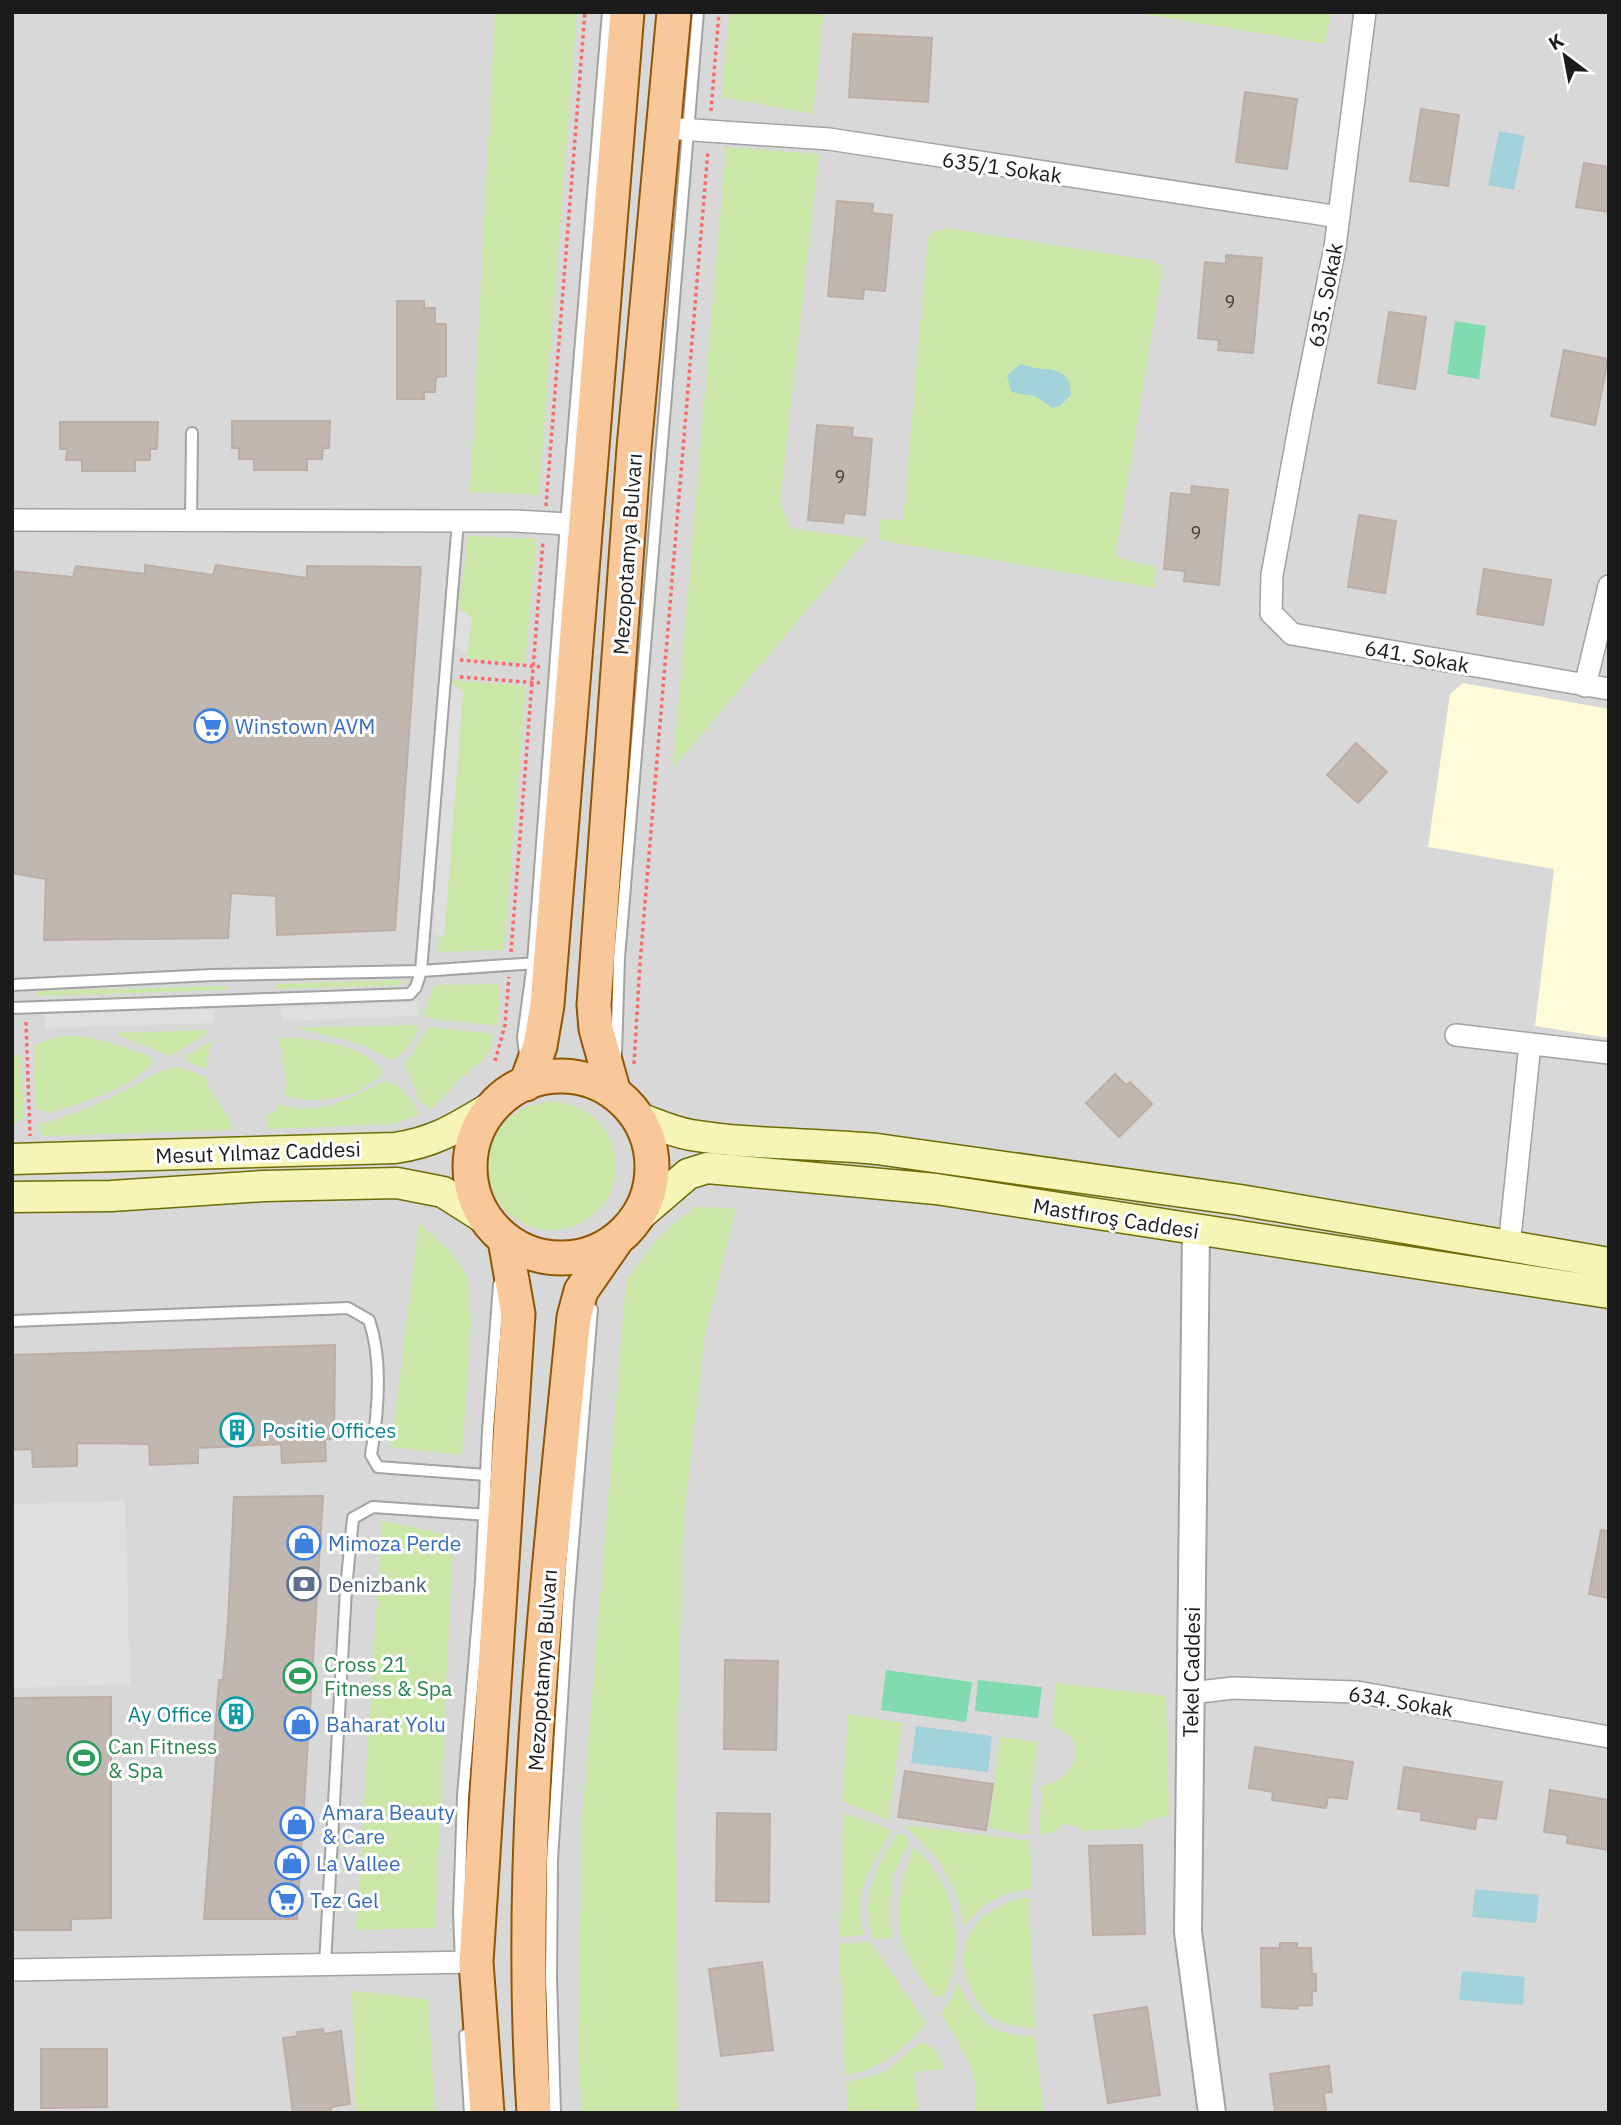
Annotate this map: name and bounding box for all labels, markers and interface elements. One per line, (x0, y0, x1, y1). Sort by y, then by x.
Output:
north arrow (1530, 21, 1600, 91)
text: K (1544, 28, 1568, 55)
street label: 635/1 Sokak (940, 145, 1064, 189)
street label: 635. Sokak (1301, 240, 1349, 350)
house number: 9 (1225, 290, 1235, 313)
street label: Mezopotamya Bulvarı (606, 452, 648, 656)
house number: 9 (835, 465, 845, 488)
house number: 9 (1191, 521, 1201, 544)
street label: 641. Sokak (1363, 633, 1471, 679)
supermarket icon: Winstown AVM (192, 707, 230, 745)
place label: Winstown AVM (235, 712, 375, 740)
street label: Mesut Yılmaz Caddesi (155, 1134, 361, 1170)
street label: Mastfıroş Caddesi (1031, 1191, 1201, 1245)
building icon: Positie Offices (218, 1411, 256, 1449)
place label: Positie Offices (262, 1416, 396, 1444)
shop icon: Mimoza Perde (285, 1524, 323, 1562)
place label: Mimoza Perde (328, 1529, 461, 1557)
bank icon: Denizbank (285, 1565, 323, 1603)
street label: Mezopotamya Bulvarı (521, 1568, 563, 1772)
place label: Denizbank (328, 1570, 427, 1598)
street label: Tekel Caddesi (1176, 1606, 1206, 1738)
place label: Cross 21 Fitness & Spa (324, 1650, 452, 1702)
sports icon: Cross 21 Fitness & Spa (281, 1657, 319, 1695)
street label: 634. Sokak (1347, 1679, 1455, 1723)
building icon: Ay Office (217, 1695, 255, 1733)
place label: Ay Office (128, 1700, 212, 1728)
shop icon: Baharat Yolu (282, 1705, 320, 1743)
place label: Baharat Yolu (326, 1710, 446, 1738)
place label: Can Fitness & Spa (108, 1732, 217, 1784)
sports icon: Can Fitness & Spa (65, 1739, 103, 1777)
place label: Amara Beauty & Care (322, 1798, 456, 1850)
shop icon: Amara Beauty & Care (278, 1805, 316, 1843)
shop icon: La Vallee (273, 1844, 311, 1882)
place label: La Vallee (316, 1849, 400, 1877)
supermarket icon: Tez Gel (267, 1881, 305, 1919)
place label: Tez Gel (310, 1886, 379, 1914)

